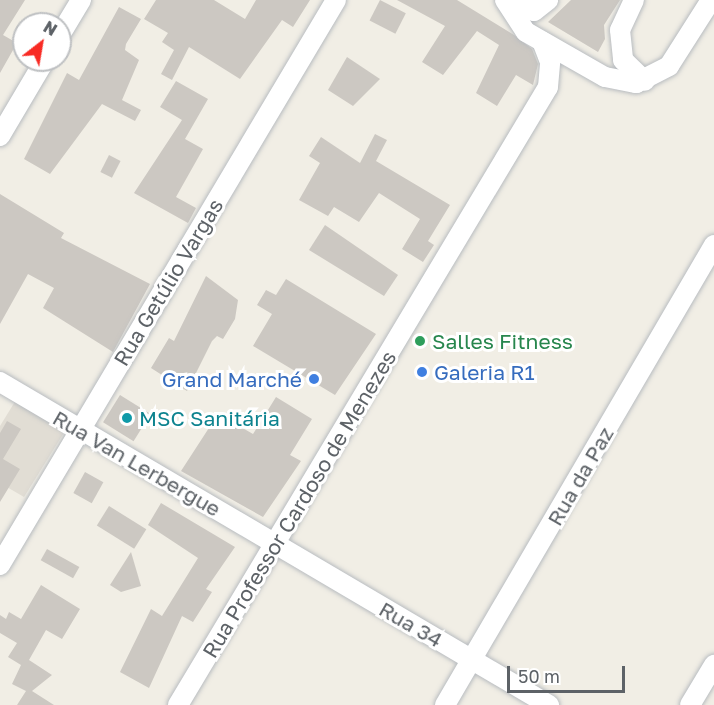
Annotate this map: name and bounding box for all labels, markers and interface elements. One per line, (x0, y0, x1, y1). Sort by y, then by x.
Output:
north arrow (12, 12, 72, 72)
text: N (40, 17, 61, 40)
street label: Rua Getúlio Vargas (108, 194, 228, 370)
place label: Salles Fitness (432, 328, 573, 354)
marker: Salles Fitness (413, 334, 427, 348)
street label: Rua Professor Cardoso de Menezes (197, 346, 401, 662)
place label: Galeria R1 (434, 359, 535, 385)
marker: Galeria R1 (415, 365, 429, 379)
place label: Grand Marché (162, 366, 302, 392)
marker: Grand Marché (307, 372, 321, 386)
street label: Rua Van Lerbergue (49, 405, 225, 521)
place label: MSC Sanitária (139, 405, 280, 431)
marker: MSC Sanitária (120, 411, 134, 425)
street label: Rua da Paz (542, 422, 618, 530)
street label: Rua 34 (375, 596, 447, 652)
scale bar (510, 654, 628, 692)
text: 50 m (518, 665, 560, 687)

